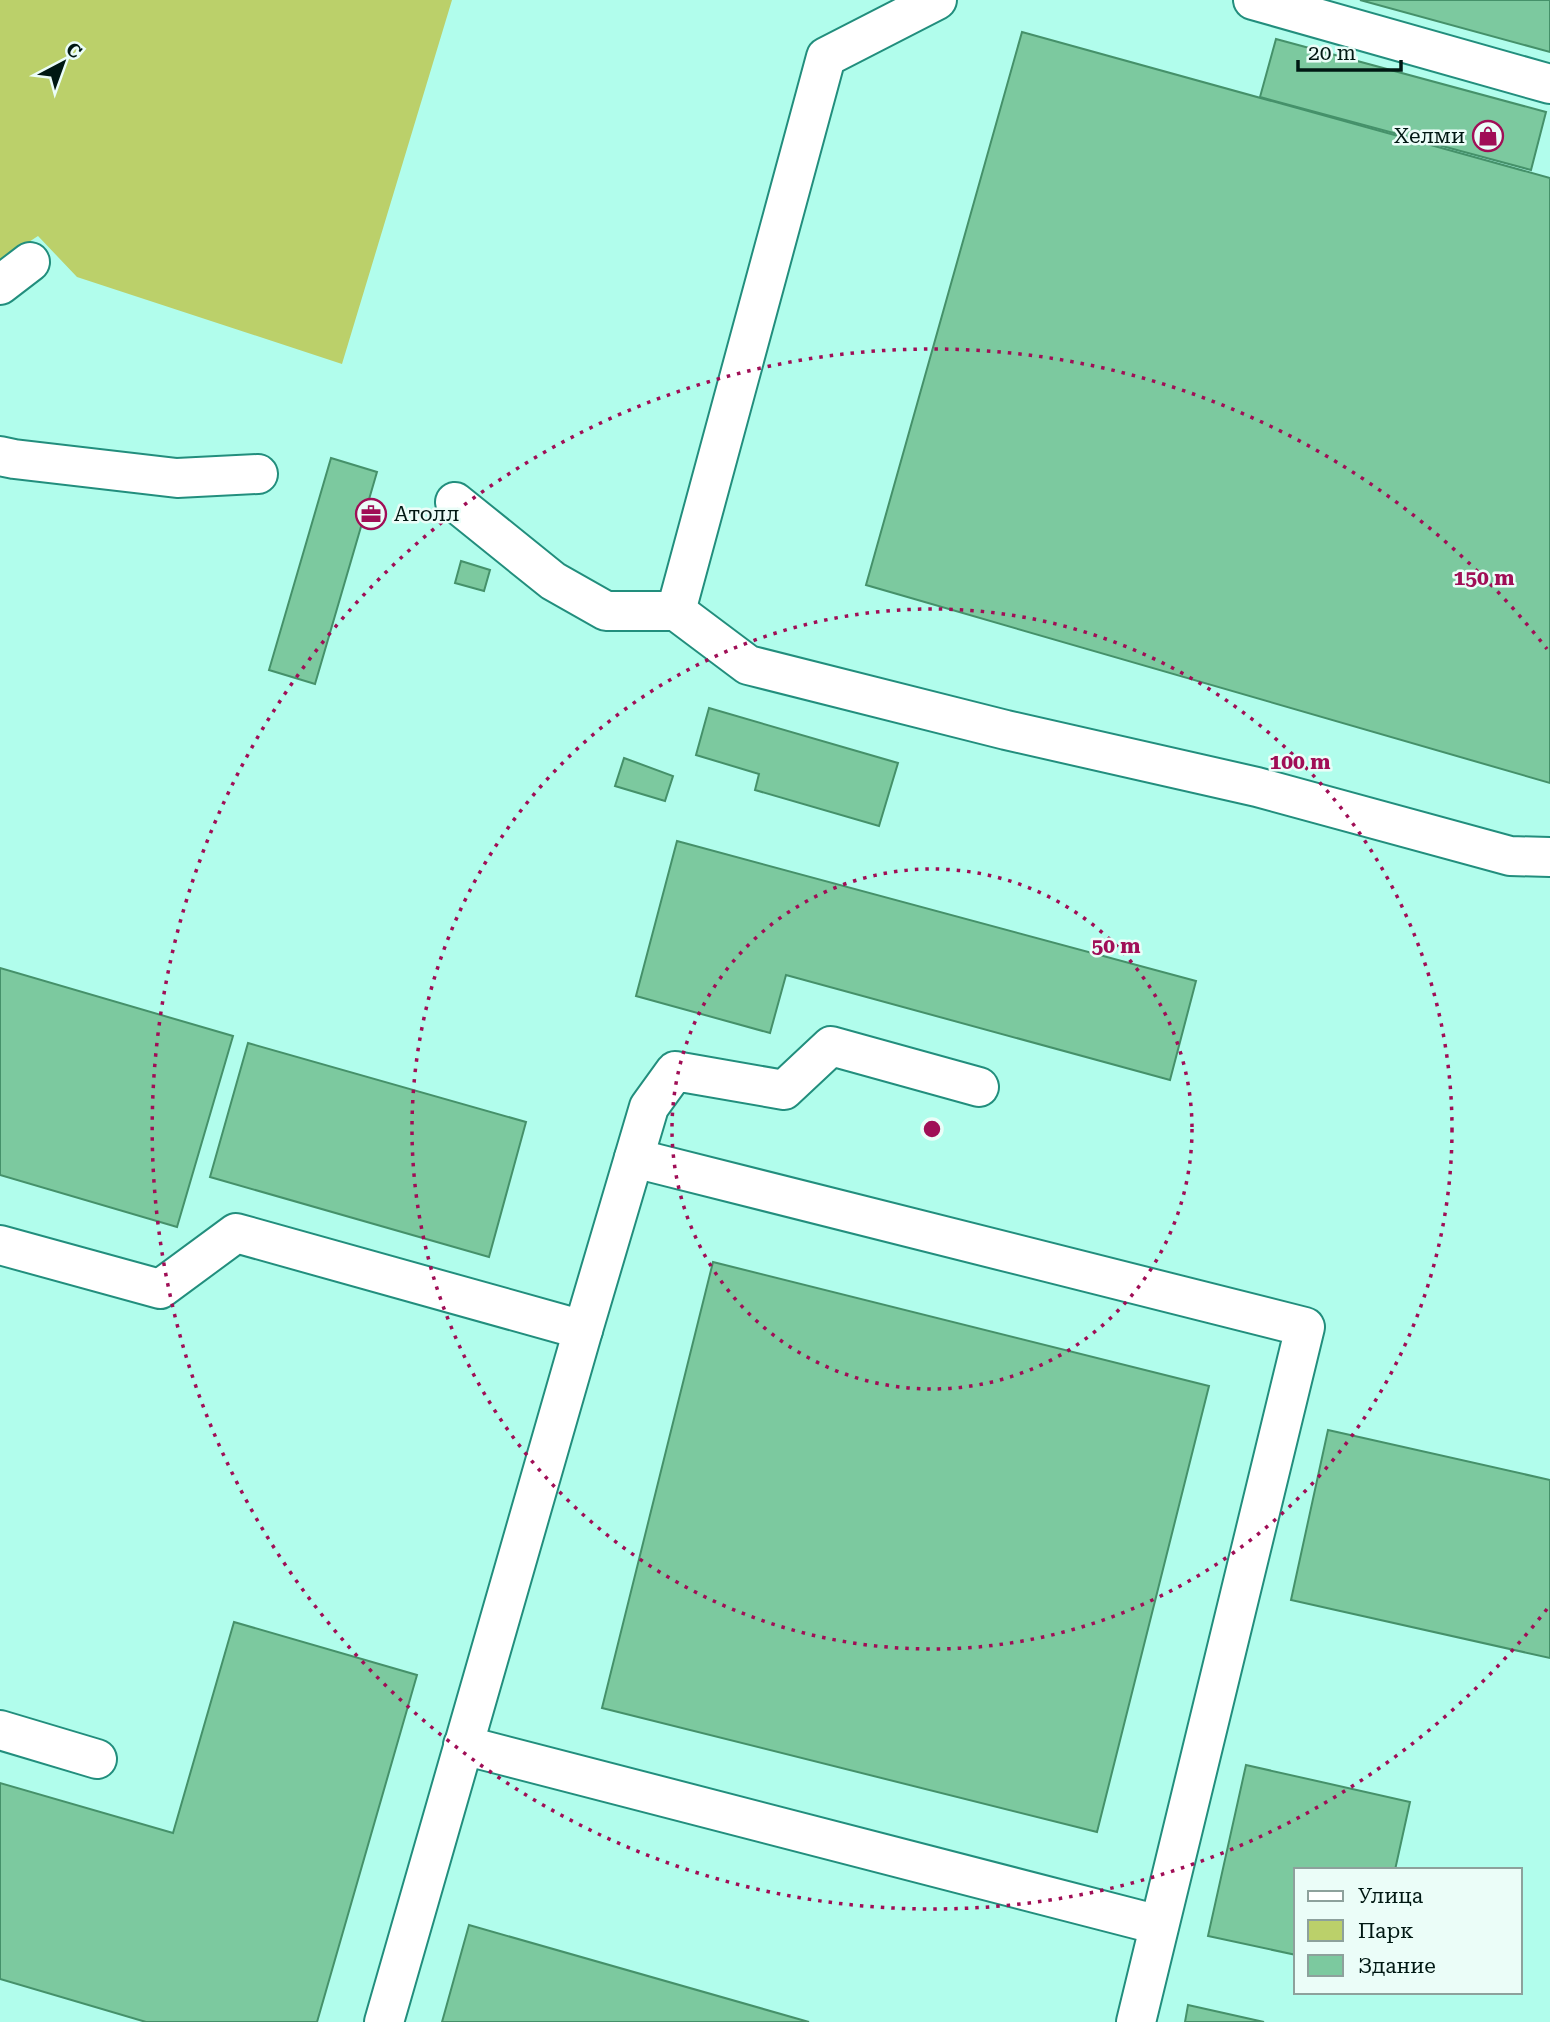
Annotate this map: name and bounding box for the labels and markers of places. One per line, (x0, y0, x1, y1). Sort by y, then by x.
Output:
shop icon: Хелми (1471, 119, 1505, 153)
place label: Хелми (1394, 124, 1465, 148)
office icon: Атолл (354, 497, 388, 531)
place label: Атолл (394, 502, 460, 526)
centre of rings (920, 1117, 944, 1141)

